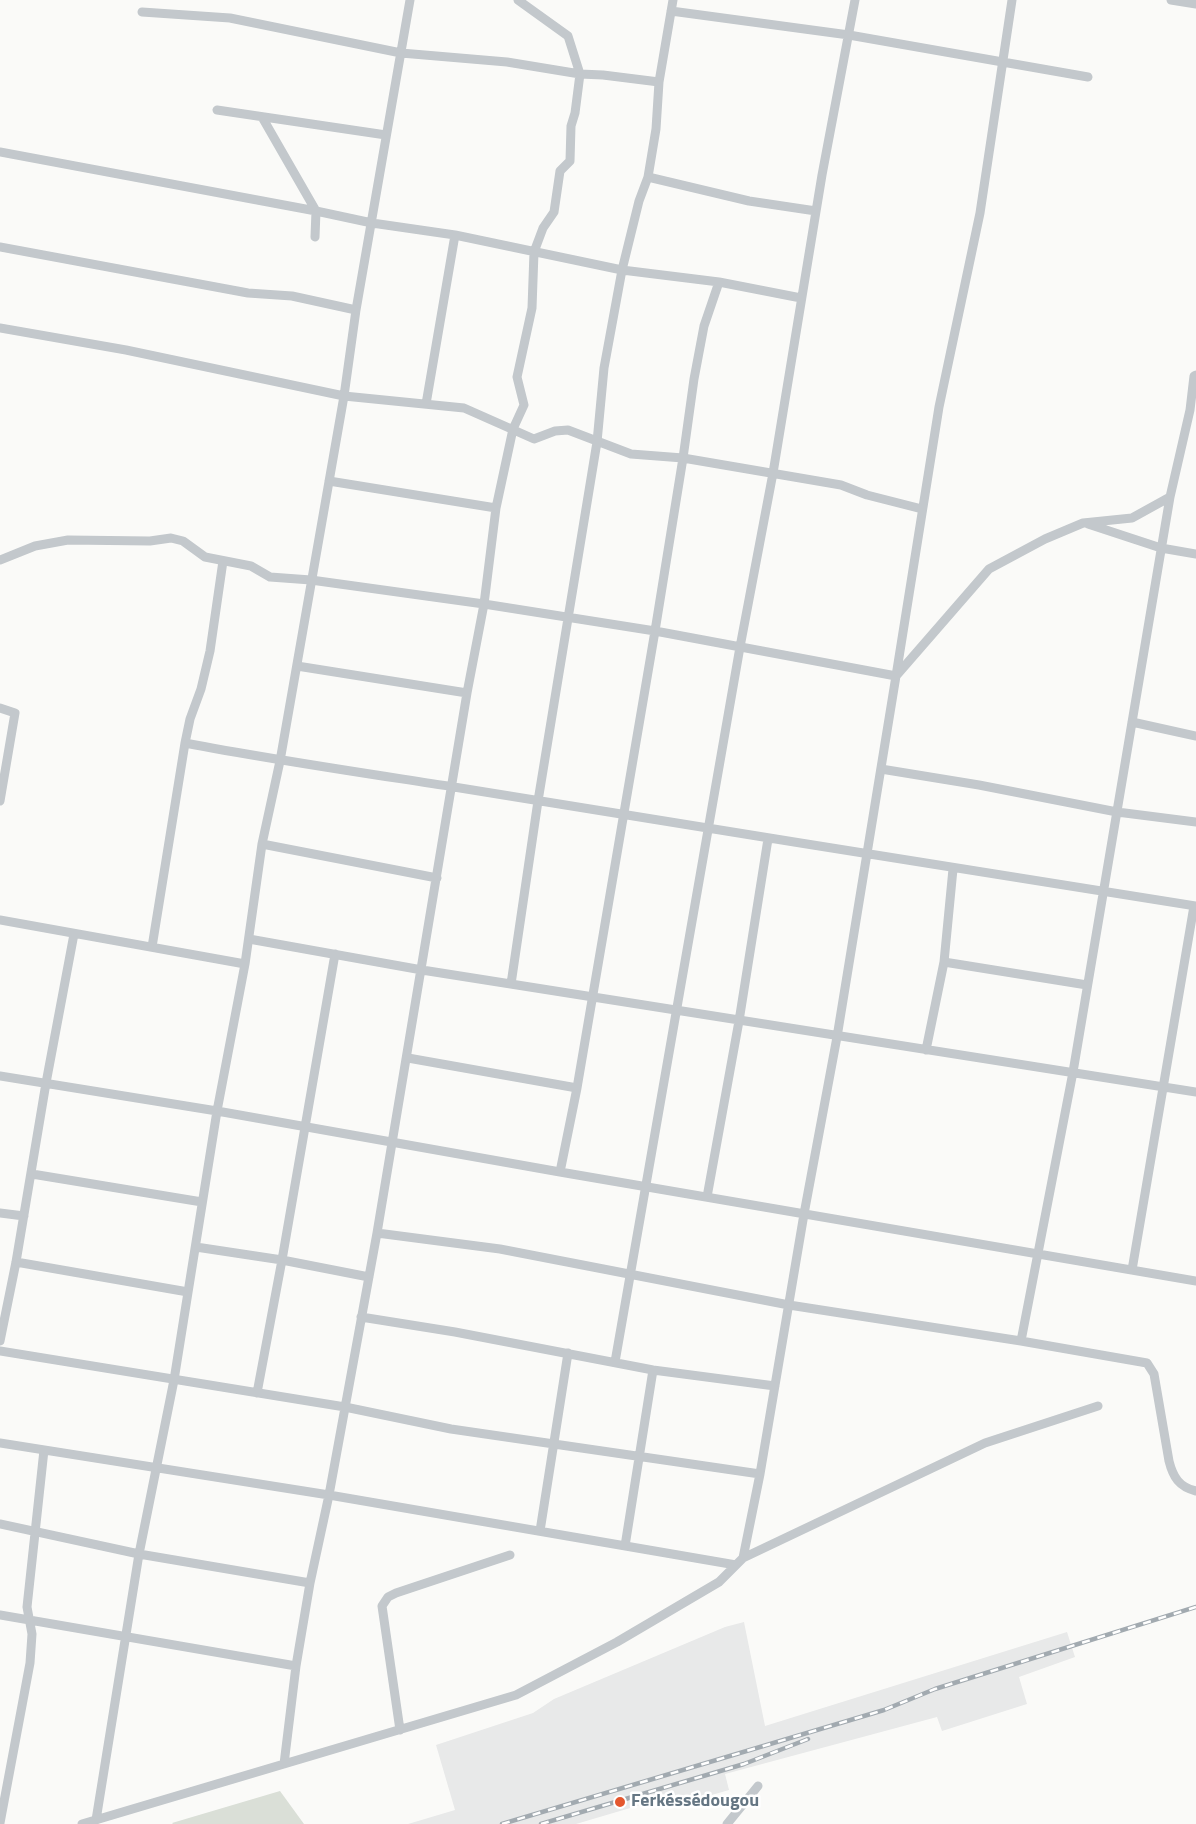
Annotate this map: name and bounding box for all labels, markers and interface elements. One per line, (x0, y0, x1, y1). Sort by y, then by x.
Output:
place label: Ferkéssédougou (631, 1791, 759, 1813)
marker: Ferkéssédougou (613, 1795, 627, 1809)

